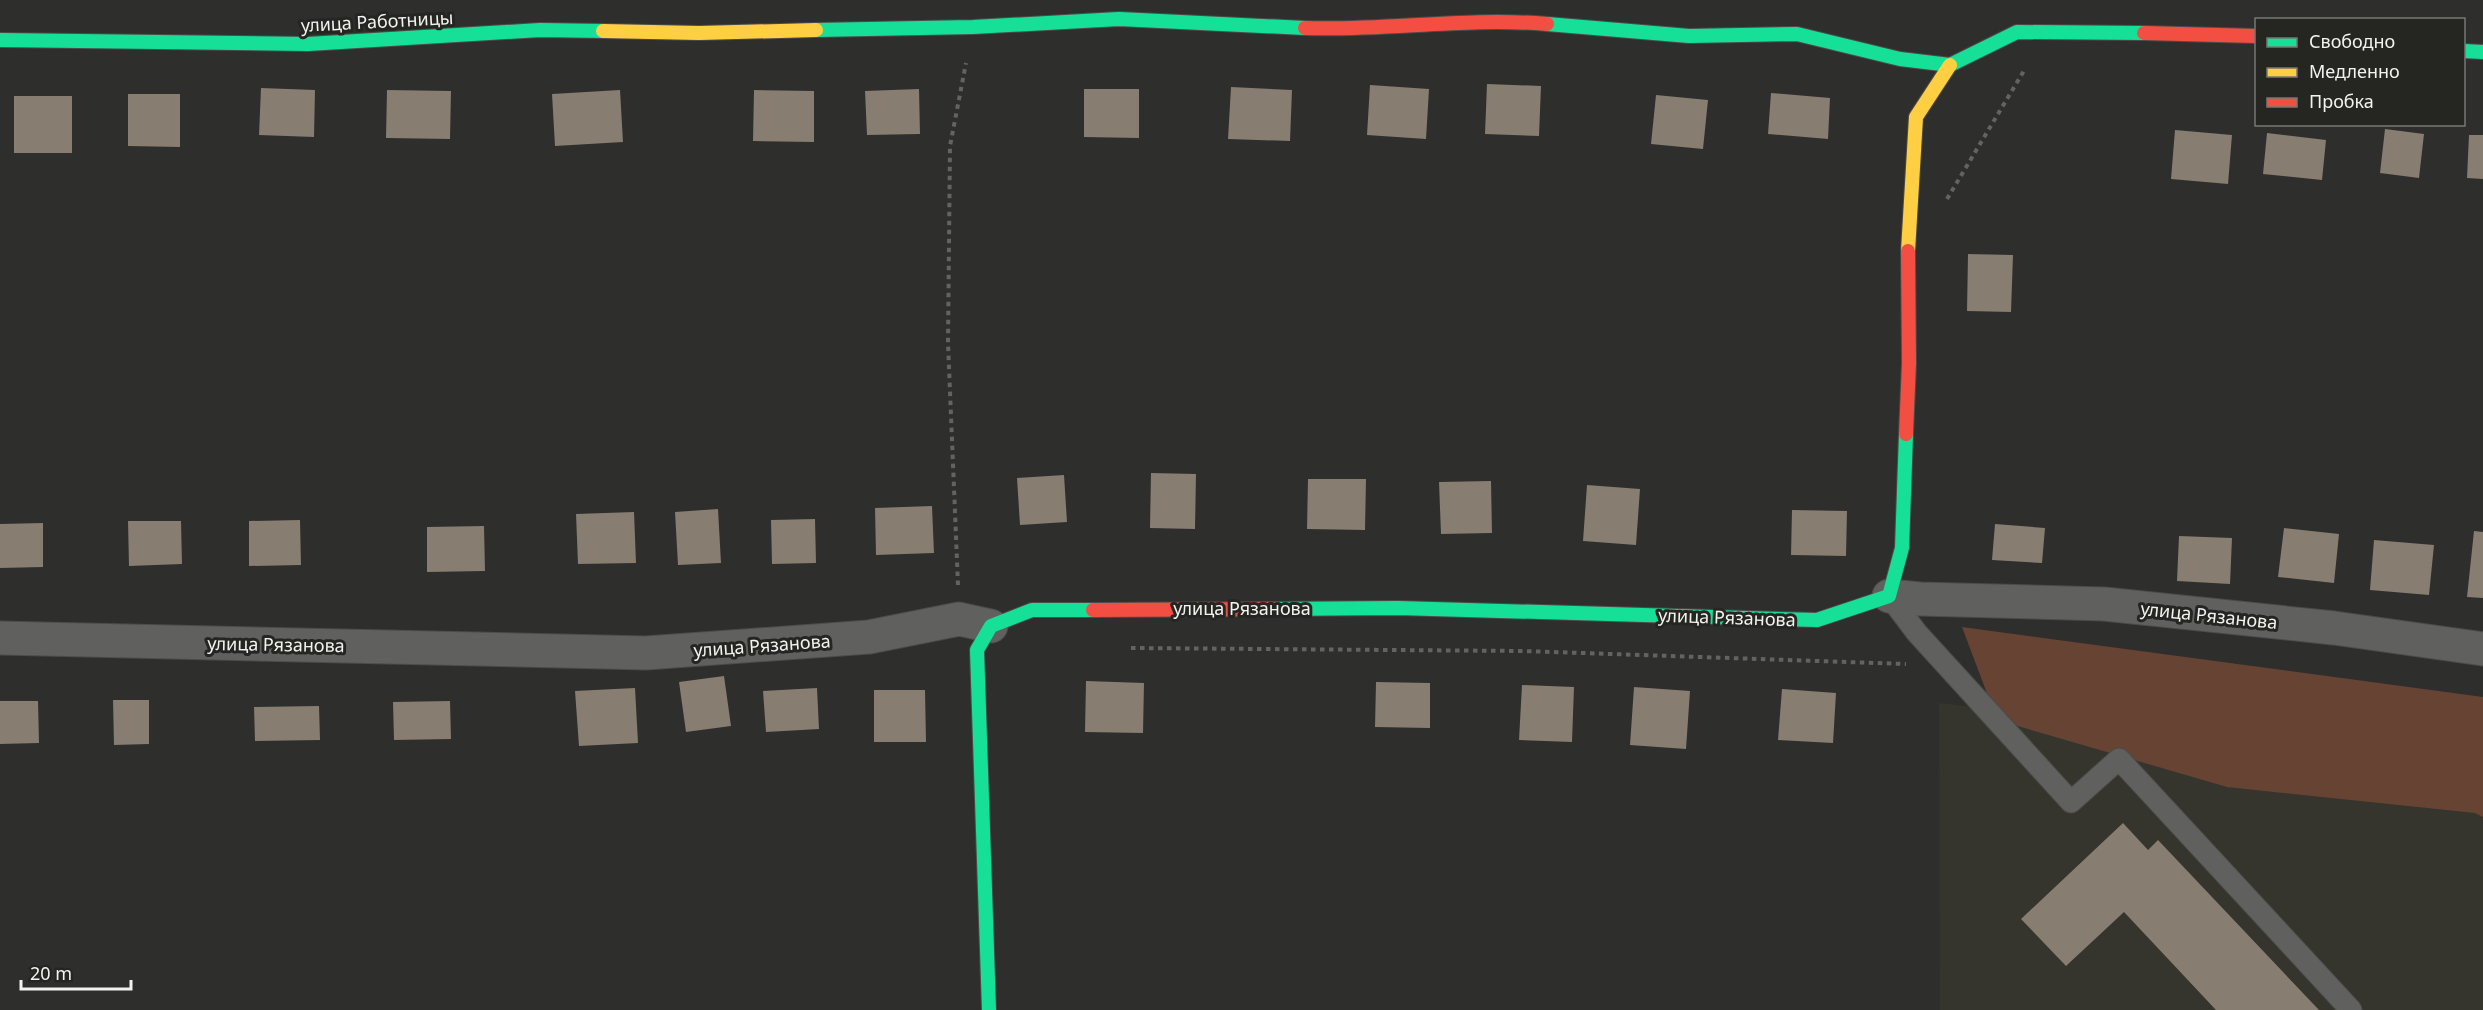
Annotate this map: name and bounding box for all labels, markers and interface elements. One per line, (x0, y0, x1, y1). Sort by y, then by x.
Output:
street label: улица Работницы (300, 5, 454, 37)
legend (2255, 18, 2465, 126)
text: Свободно (2309, 29, 2395, 53)
text: Медленно (2309, 59, 2400, 83)
text: Пробка (2309, 89, 2374, 113)
street label: улица Рязанова (1173, 596, 1311, 620)
street label: улица Рязанова (2139, 596, 2279, 634)
street label: улица Рязанова (1658, 603, 1796, 631)
street label: улица Рязанова (693, 628, 831, 662)
street label: улица Рязанова (207, 631, 345, 657)
scale bar (21, 953, 130, 991)
text: 20 m (30, 961, 72, 985)

